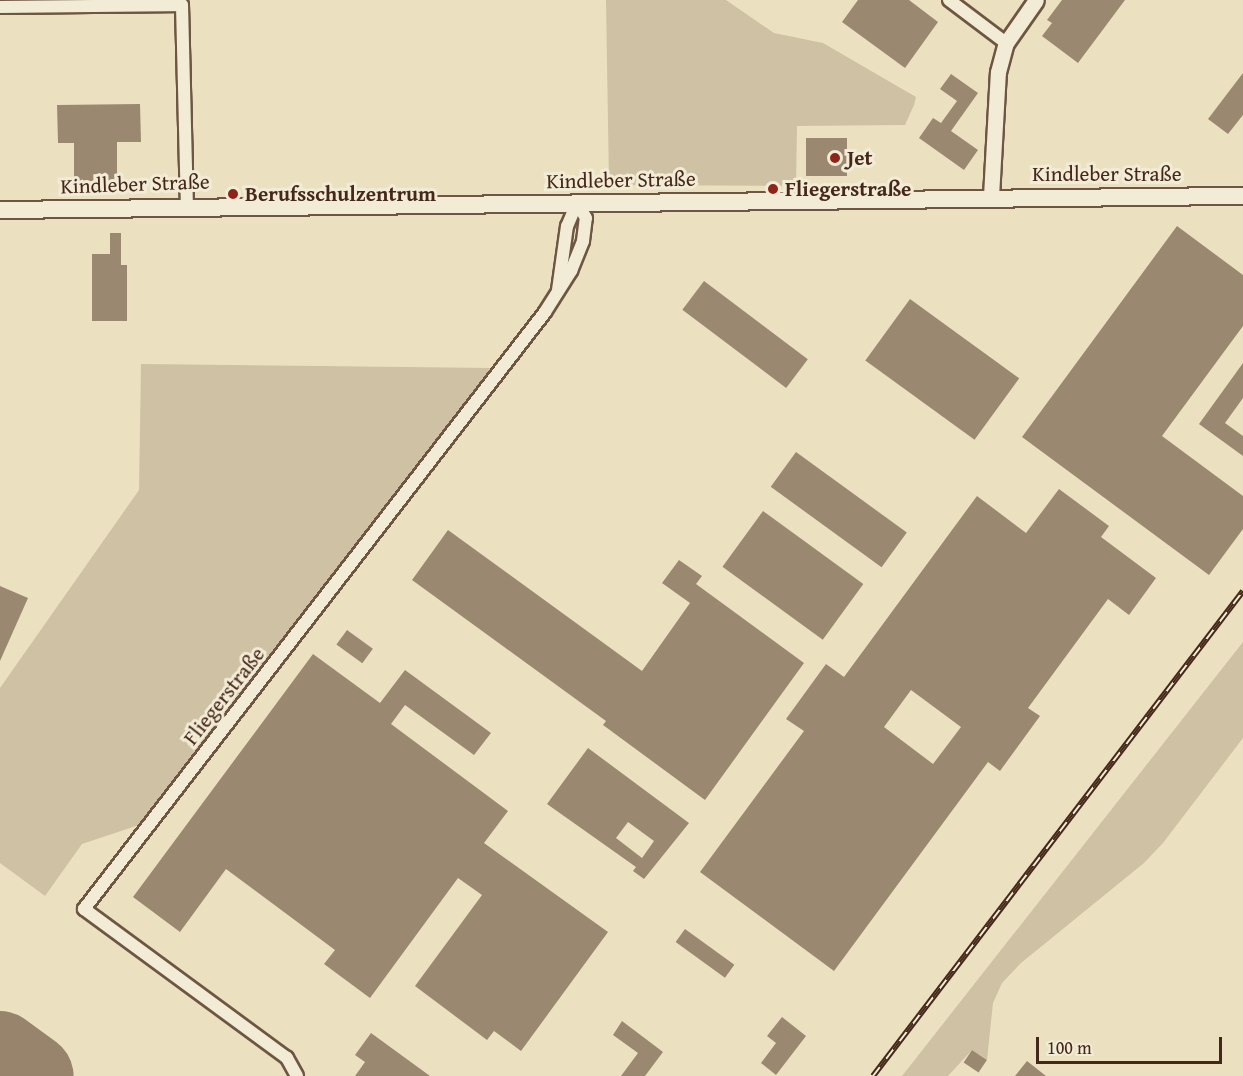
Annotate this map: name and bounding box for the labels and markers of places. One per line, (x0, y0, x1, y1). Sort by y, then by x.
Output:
place label: Jet (847, 145, 872, 171)
marker: Jet (828, 151, 842, 165)
place label: Fliegerstraße (785, 176, 911, 202)
place label: Berufsschulzentrum (245, 181, 436, 207)
marker: Fliegerstraße (766, 182, 780, 196)
marker: Berufsschulzentrum (226, 187, 240, 201)

